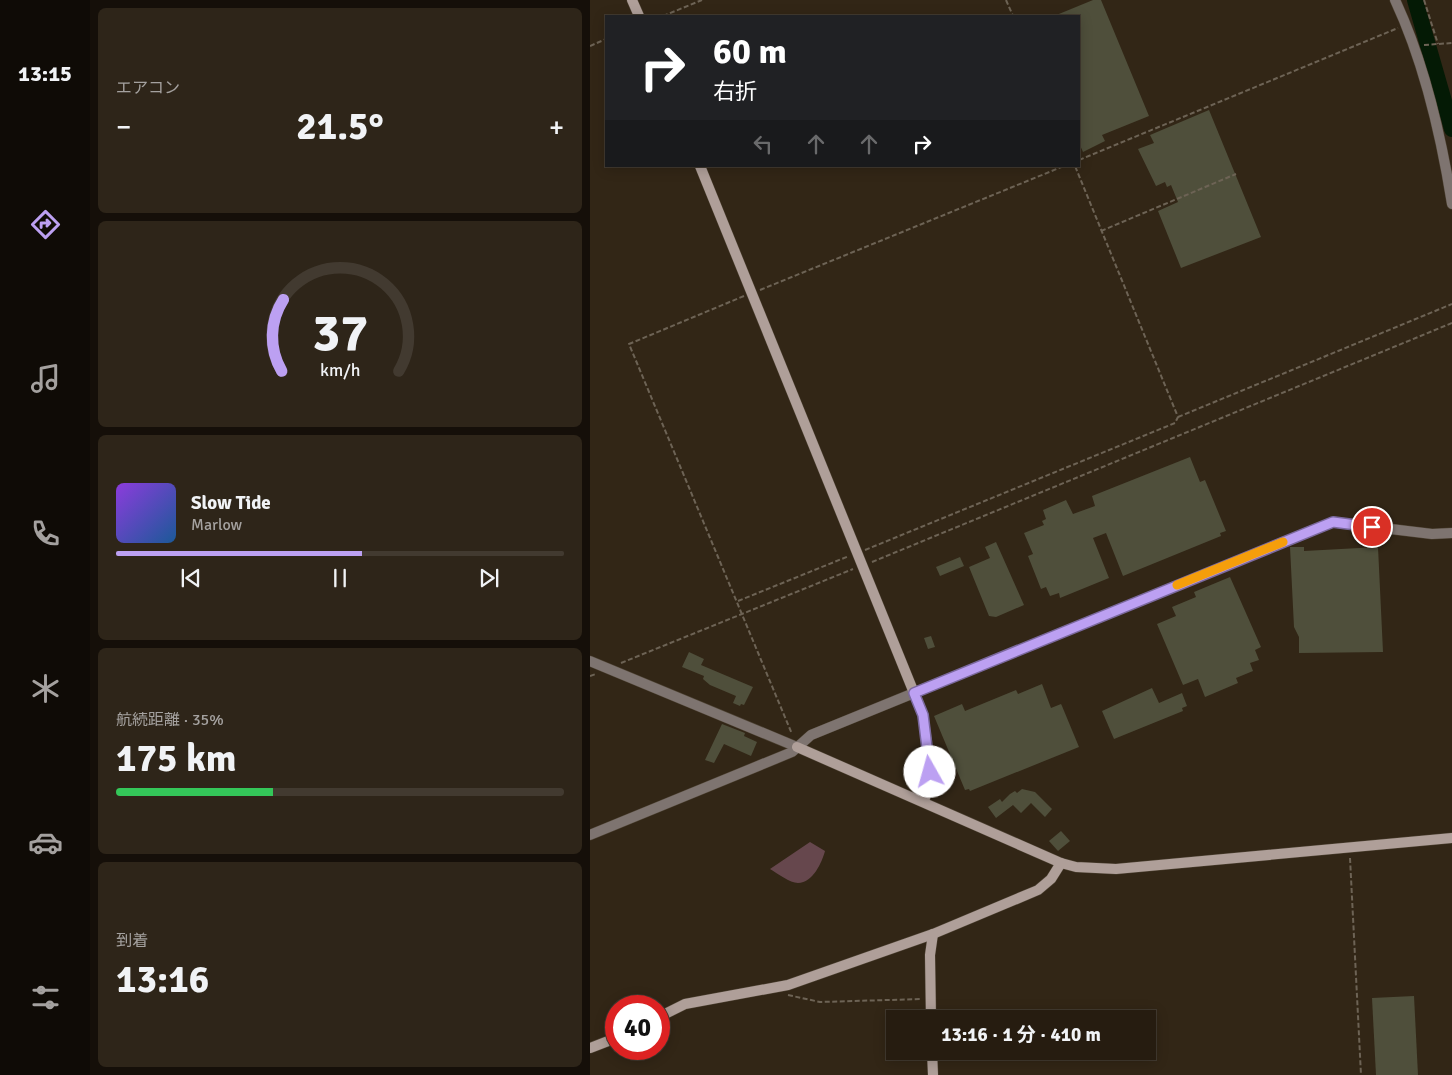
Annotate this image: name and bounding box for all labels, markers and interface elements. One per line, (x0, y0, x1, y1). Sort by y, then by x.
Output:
text: 60 m (713, 30, 787, 73)
icon: right (630, 35, 695, 100)
text: 13:15 (18, 60, 72, 87)
text: エアコン (116, 78, 180, 98)
text: 右折 (713, 78, 757, 105)
text: 21.5° (296, 103, 384, 150)
text: − (116, 110, 131, 144)
text: + (549, 110, 564, 144)
icon: left (749, 130, 777, 158)
icon: ahead (802, 130, 830, 158)
icon: ahead (855, 130, 883, 158)
icon: right (908, 130, 936, 158)
icon: directions (28, 207, 63, 242)
text: 37 (312, 301, 368, 365)
text: km/h (320, 359, 360, 381)
icon: music (28, 361, 63, 396)
text: Slow Tide (191, 491, 271, 515)
pin (1351, 506, 1393, 548)
icon: arrive (1358, 513, 1386, 541)
text: Marlow (191, 515, 242, 535)
icon: phone (28, 516, 63, 551)
icon: previous (177, 564, 205, 592)
icon: pause (326, 564, 354, 592)
icon: next (475, 564, 503, 592)
icon: climate (28, 671, 63, 706)
text: 航続距離 · 35% (116, 710, 224, 730)
text: 175 km (116, 735, 237, 782)
position arrow (903, 745, 955, 797)
icon: car (28, 825, 63, 860)
text: 到着 (116, 931, 148, 951)
text: 13:16 (116, 956, 209, 1003)
icon: filters (28, 980, 63, 1015)
speed limit sign: 40 (605, 995, 670, 1060)
text: 13:16 · 1 分 · 410 m (941, 1023, 1101, 1047)

